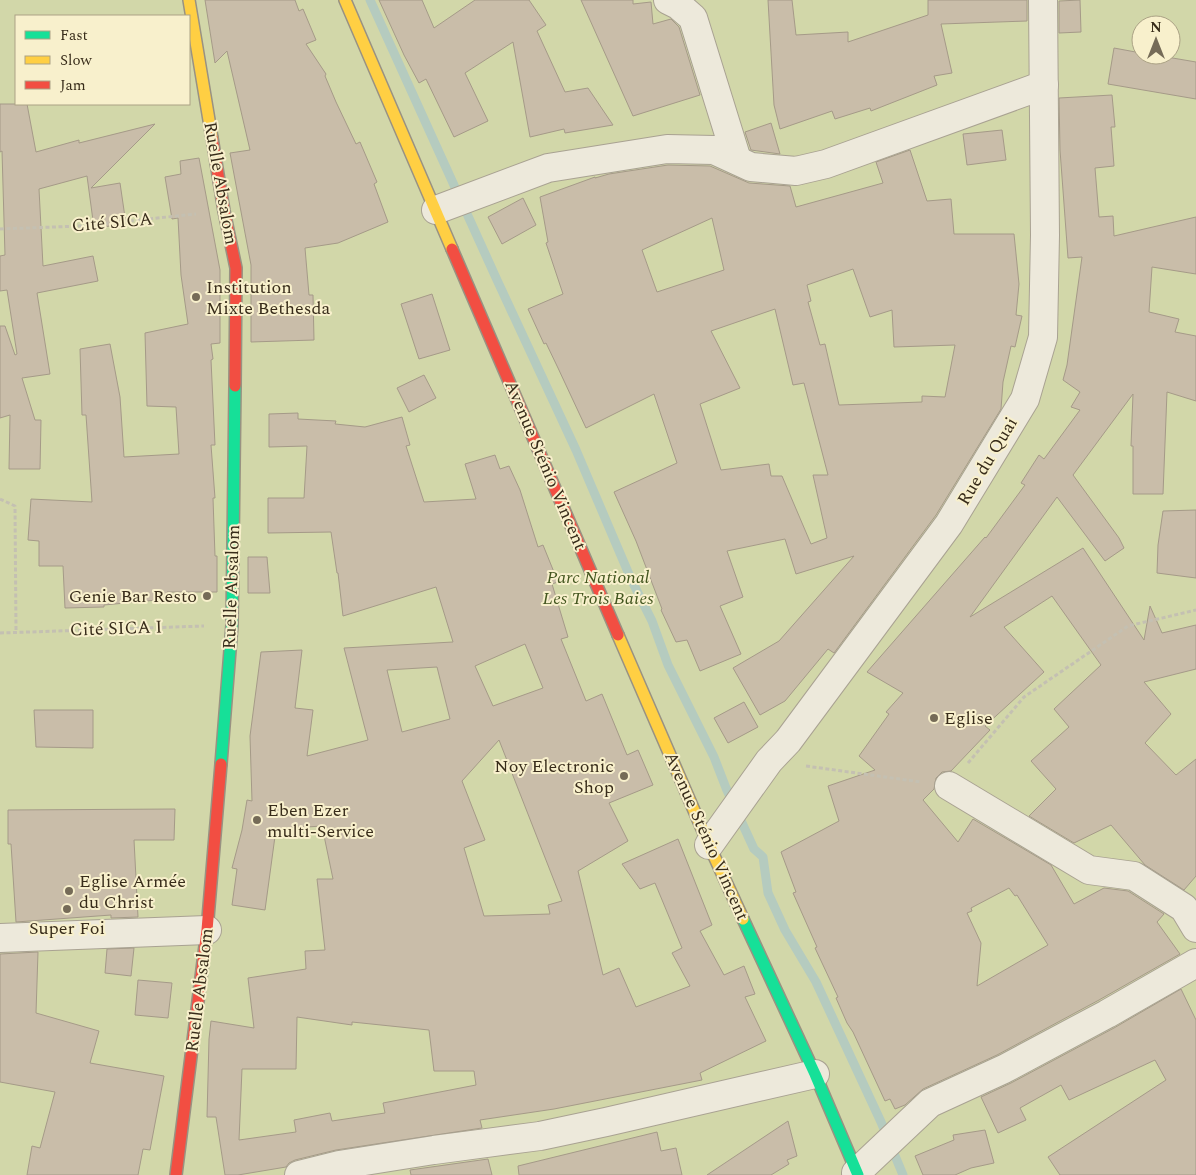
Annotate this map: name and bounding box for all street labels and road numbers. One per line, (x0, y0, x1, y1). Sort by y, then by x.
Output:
street label: Ruelle Absalom (196, 119, 245, 247)
street label: Cité SICA (70, 206, 154, 239)
street label: Avenue Sténio Vincent (497, 376, 594, 555)
street label: Rue du Quai (950, 412, 1024, 511)
street label: Ruelle Absalom (216, 524, 247, 650)
street label: Cité SICA I (69, 613, 163, 644)
street label: Avenue Sténio Vincent (657, 747, 756, 925)
street label: Ruelle Absalom (178, 927, 220, 1054)

